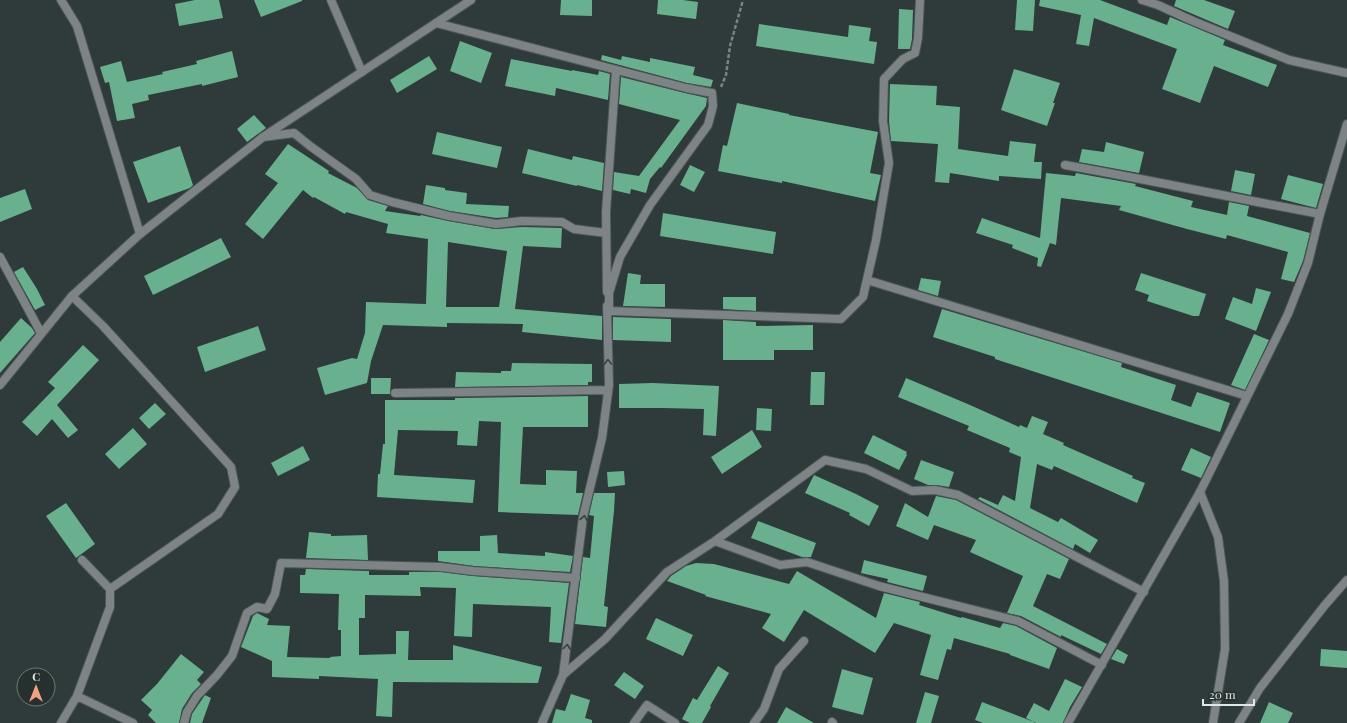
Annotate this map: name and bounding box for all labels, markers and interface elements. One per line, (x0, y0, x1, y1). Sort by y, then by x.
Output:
one-way arrow (604, 359, 613, 365)
one-way arrow (579, 515, 588, 521)
one-way arrow (562, 643, 571, 650)
north arrow (16, 667, 56, 707)
text: С (32, 669, 40, 684)
scale bar (1203, 681, 1254, 707)
text: 20 m (1209, 686, 1236, 702)

